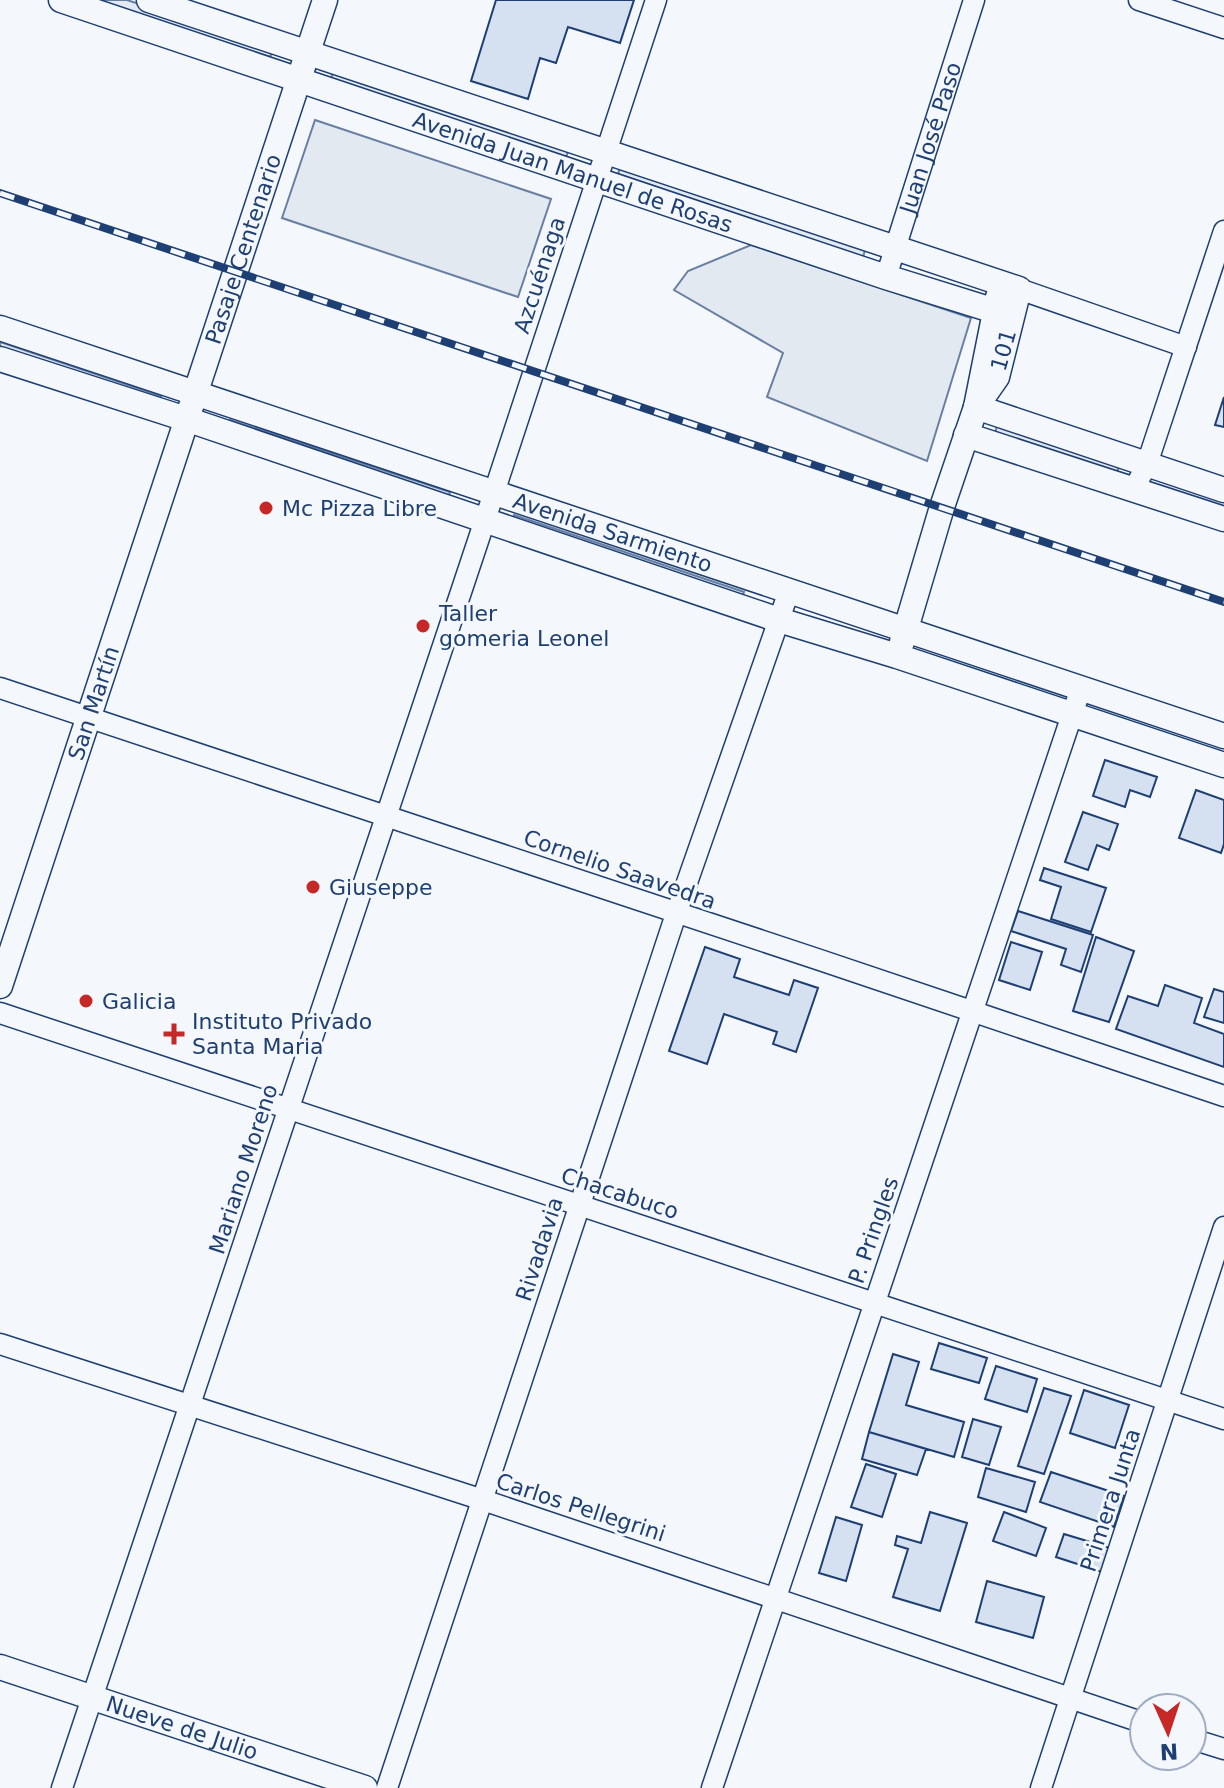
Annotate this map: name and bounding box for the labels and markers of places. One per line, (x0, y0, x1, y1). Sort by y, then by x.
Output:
place label: Mc Pizza Libre (282, 496, 437, 521)
marker: Mc Pizza Libre (257, 499, 275, 517)
place label: Taller gomeria Leonel (438, 601, 609, 651)
marker: Taller gomeria Leonel (414, 617, 432, 635)
place label: Giuseppe (329, 875, 433, 900)
marker: Giuseppe (304, 878, 322, 896)
place label: Galicia (102, 989, 176, 1014)
marker: Galicia (77, 992, 95, 1010)
place label: Instituto Privado Santa Maria (192, 1009, 372, 1059)
marker: Instituto Privado Santa Maria (163, 1023, 185, 1045)

